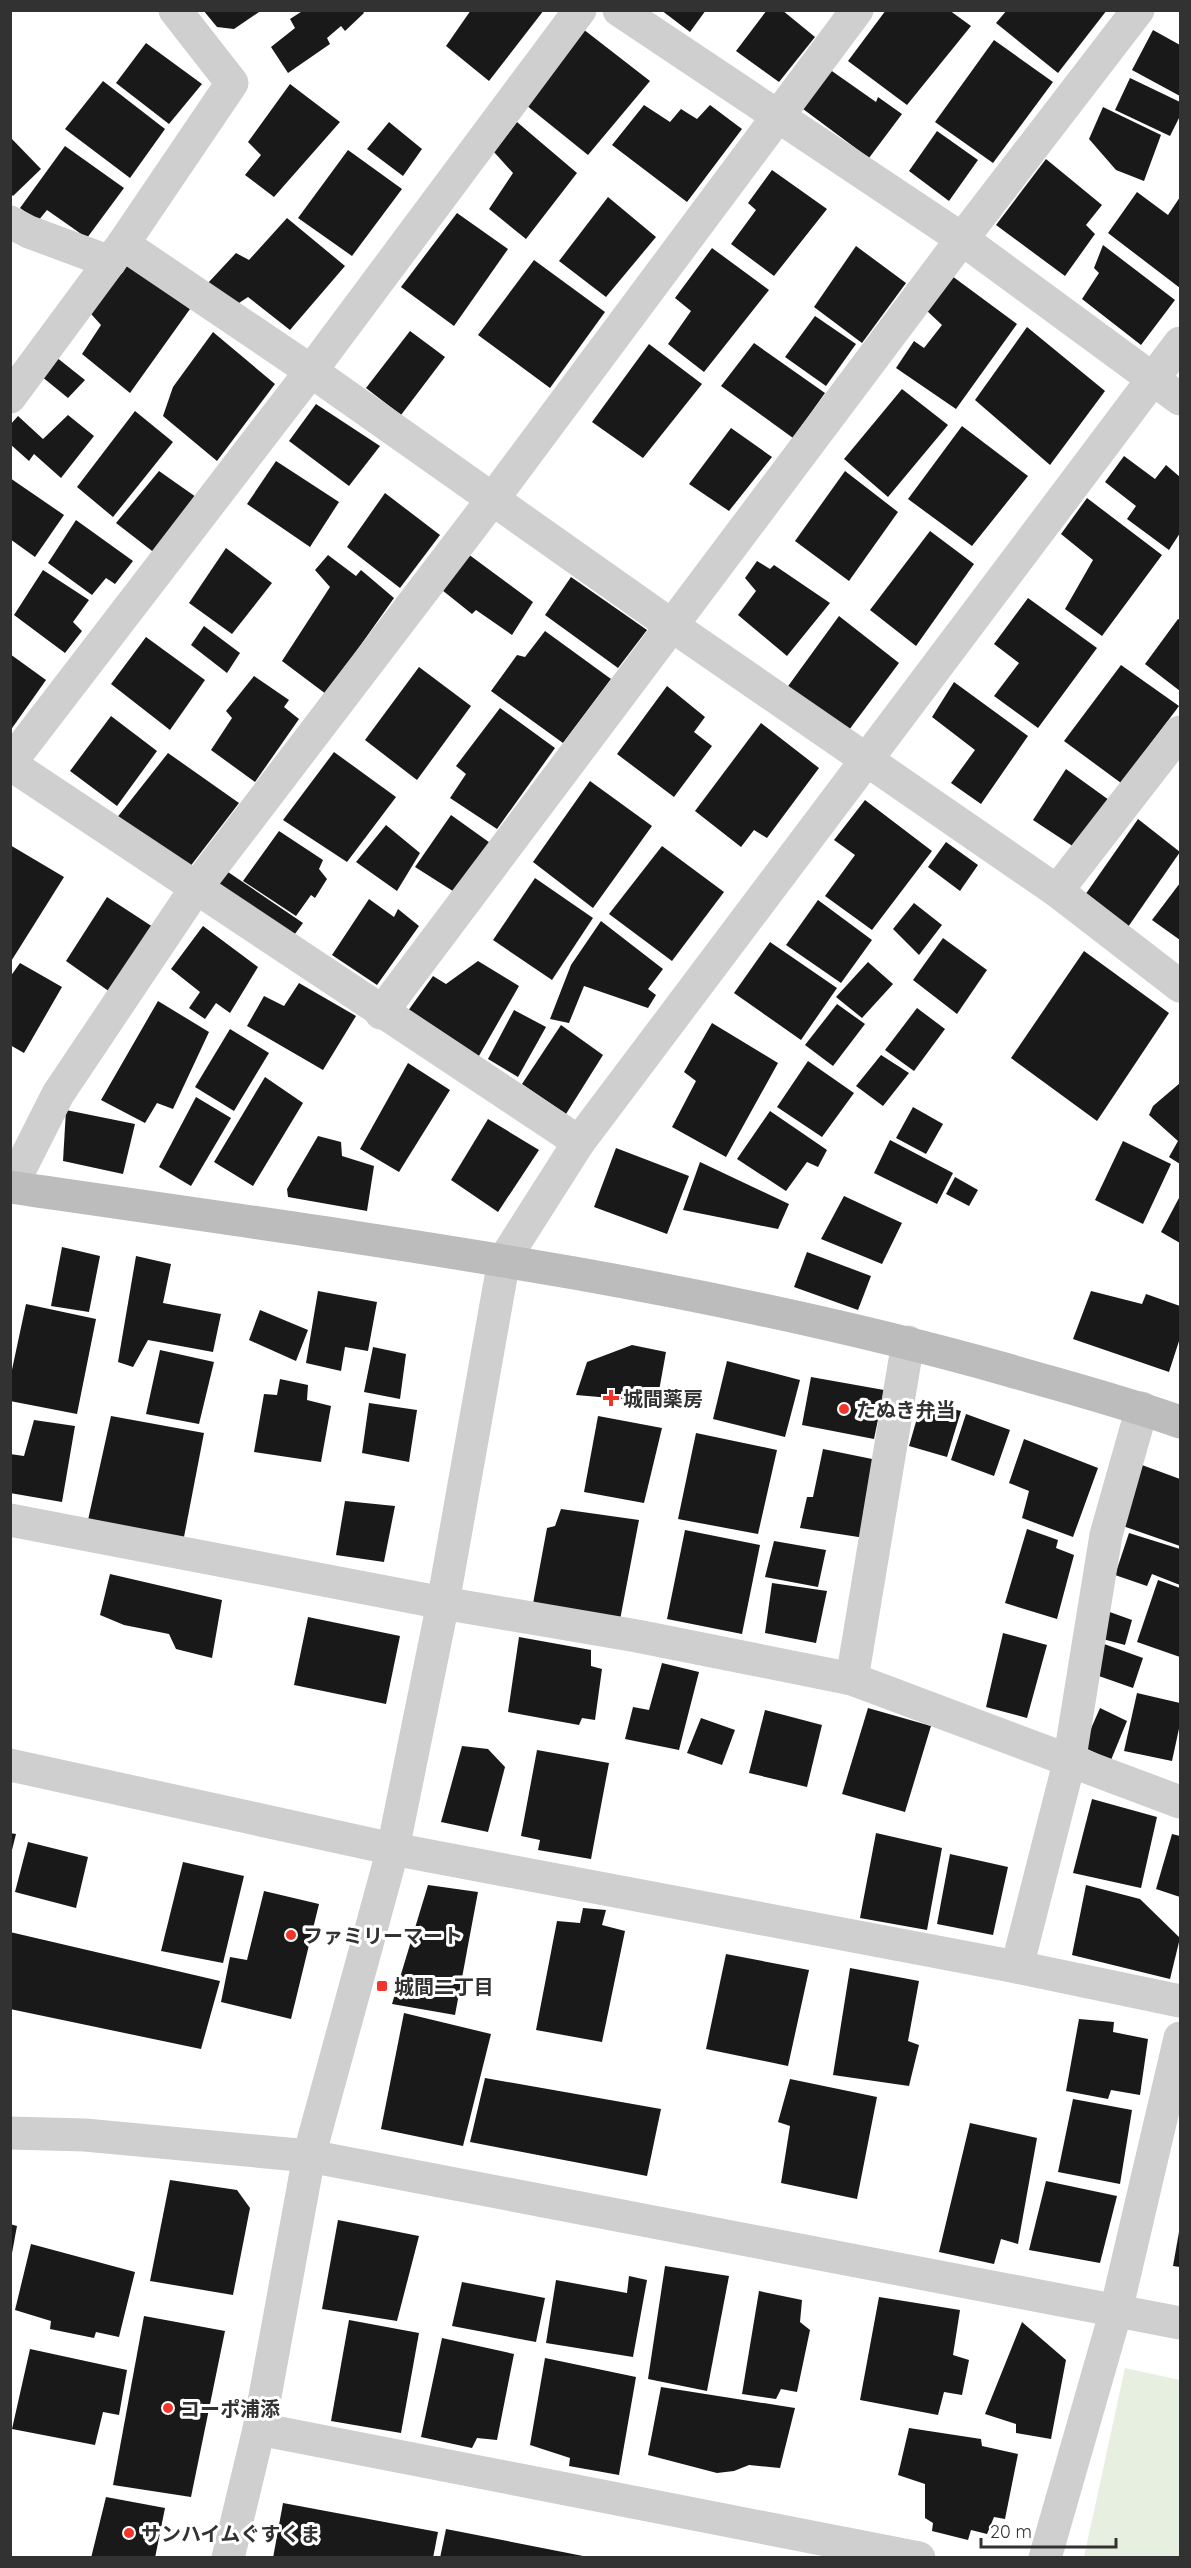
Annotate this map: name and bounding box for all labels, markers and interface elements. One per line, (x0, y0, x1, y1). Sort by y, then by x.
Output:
place label: 城間薬房 (623, 1386, 703, 1411)
marker: 城間薬房 (604, 1391, 618, 1405)
place label: たぬき弁当 (856, 1397, 956, 1422)
marker: たぬき弁当 (837, 1402, 851, 1416)
place label: ファミリーマート (303, 1923, 463, 1948)
marker: ファミリーマート (284, 1928, 298, 1942)
place label: 城間二丁目 (394, 1974, 494, 1999)
marker: 城間二丁目 (375, 1979, 389, 1993)
place label: コーポ浦添 (180, 2396, 280, 2421)
marker: コーポ浦添 (161, 2401, 175, 2415)
scale bar (981, 2511, 1116, 2549)
text: 20 m (990, 2520, 1032, 2543)
place label: サンハイムぐすくま (141, 2521, 320, 2546)
marker: サンハイムぐすくま (122, 2526, 136, 2540)

